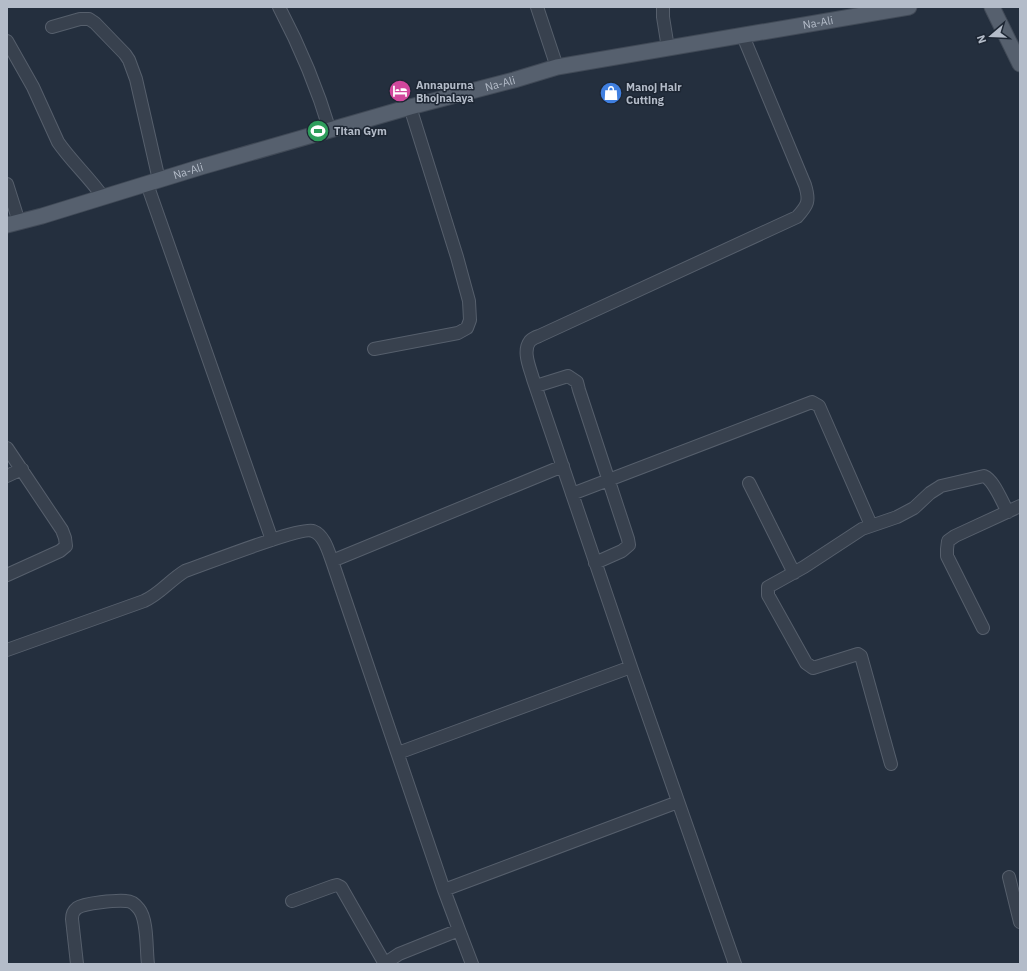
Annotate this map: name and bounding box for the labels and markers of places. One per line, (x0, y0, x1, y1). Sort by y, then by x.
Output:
hotel icon: Annapurna Bhojnalaya (387, 78, 413, 104)
place label: Annapurna Bhojnalaya (416, 78, 474, 105)
shop icon: Manoj Hair Cutting (598, 80, 624, 106)
place label: Manoj Hair Cutting (626, 80, 682, 107)
sports icon: Titan Gym (305, 118, 331, 144)
place label: Titan Gym (334, 124, 387, 138)

